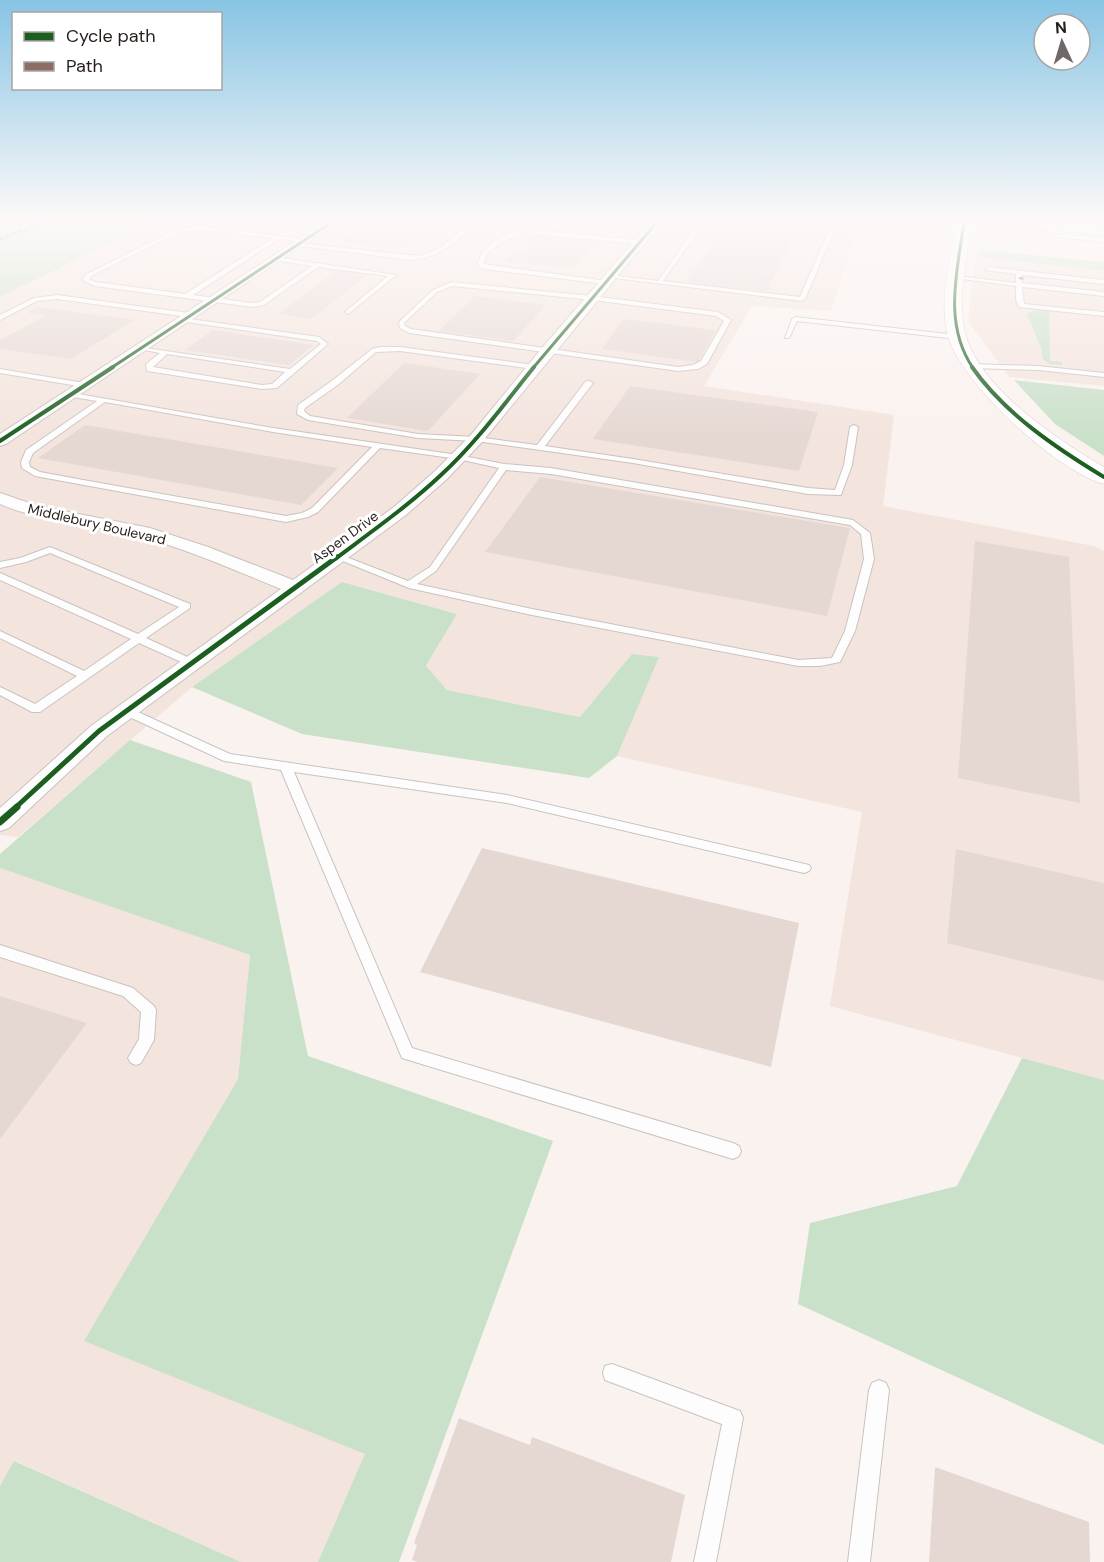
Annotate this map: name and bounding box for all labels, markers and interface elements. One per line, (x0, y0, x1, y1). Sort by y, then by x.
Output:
legend (12, 12, 222, 90)
north arrow (1032, 12, 1092, 72)
text: N (1054, 17, 1068, 38)
text: Cycle path (66, 24, 156, 48)
text: Path (66, 54, 103, 78)
street label: Middlebury Boulevard (26, 499, 168, 549)
street label: Aspen Drive (308, 507, 382, 567)

